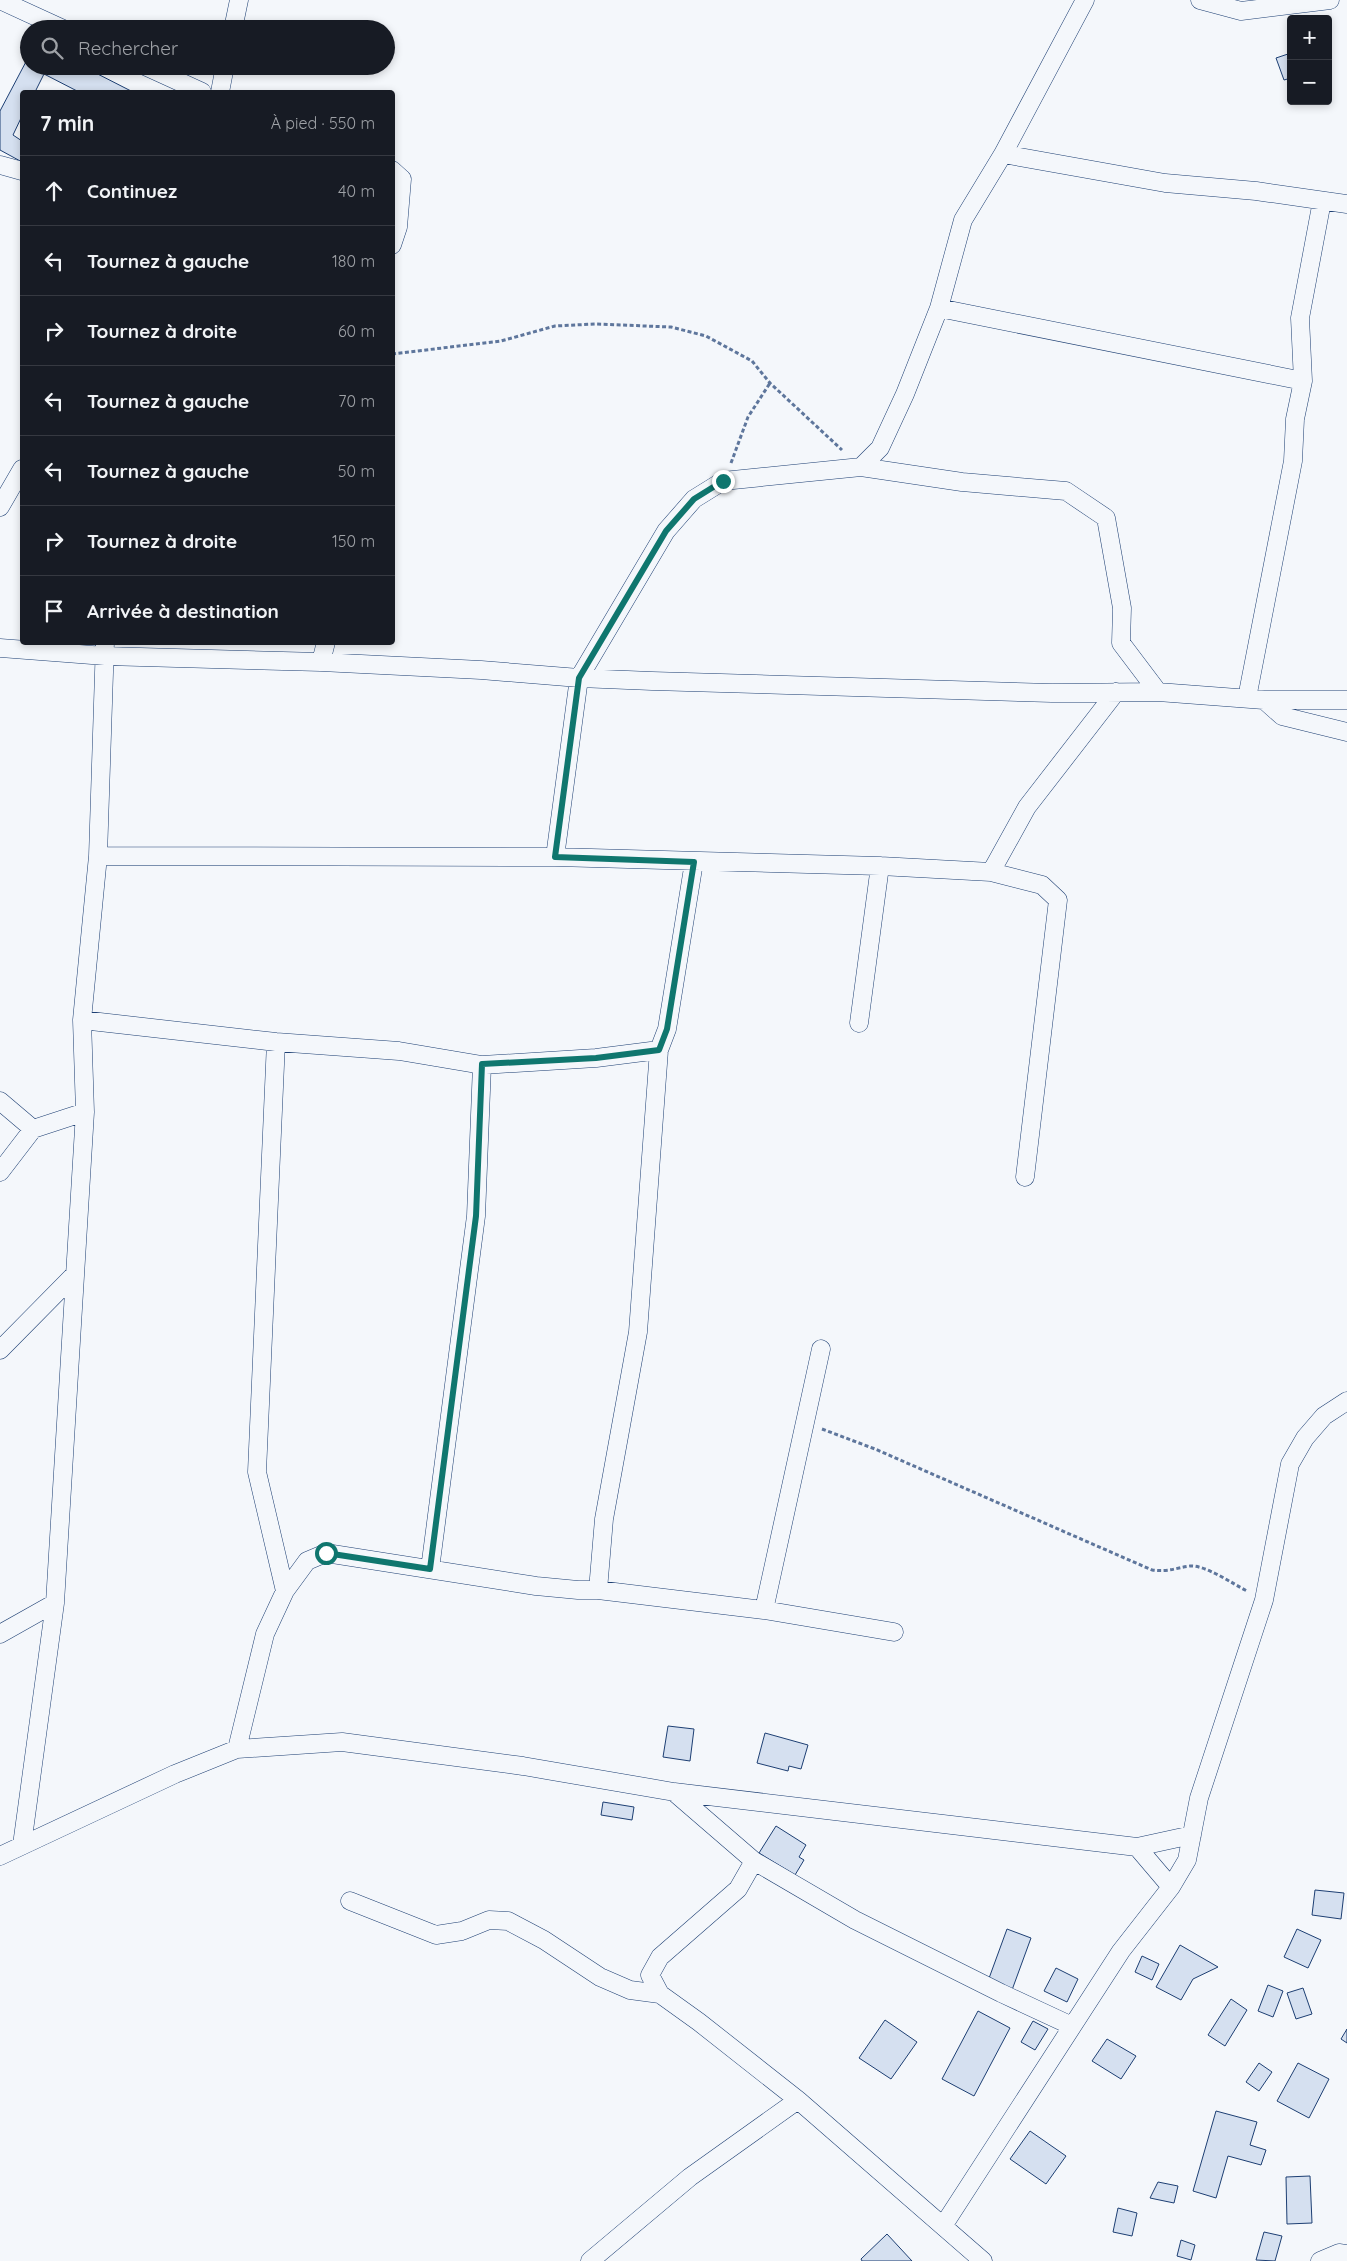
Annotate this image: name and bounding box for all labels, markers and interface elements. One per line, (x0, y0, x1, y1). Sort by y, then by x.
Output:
map controls (1287, 15, 1332, 105)
button: + (1287, 15, 1332, 60)
search box (20, 20, 395, 75)
icon: search (38, 34, 66, 62)
text: Rechercher (78, 36, 178, 60)
button: − (1287, 60, 1332, 105)
text: 7 min (40, 110, 94, 136)
text: À pied · 550 m (271, 113, 375, 133)
icon: ahead (40, 177, 68, 205)
text: Continuez (87, 179, 177, 203)
text: 40 m (338, 181, 375, 201)
icon: left (40, 247, 68, 275)
text: Tournez à gauche (87, 249, 249, 273)
text: 180 m (332, 251, 375, 271)
icon: right (40, 317, 68, 345)
text: Tournez à droite (87, 319, 237, 343)
text: 60 m (338, 321, 375, 341)
icon: left (40, 387, 68, 415)
text: Tournez à gauche (87, 389, 249, 413)
text: 70 m (338, 391, 375, 411)
icon: left (40, 457, 68, 485)
text: Tournez à gauche (87, 459, 249, 483)
text: 50 m (338, 461, 375, 481)
route end (712, 470, 735, 493)
icon: right (40, 527, 68, 555)
text: Tournez à droite (87, 529, 237, 553)
text: 150 m (332, 531, 375, 551)
icon: arrive (40, 597, 68, 625)
text: Arrivée à destination (87, 599, 279, 623)
route start (315, 1542, 338, 1565)

